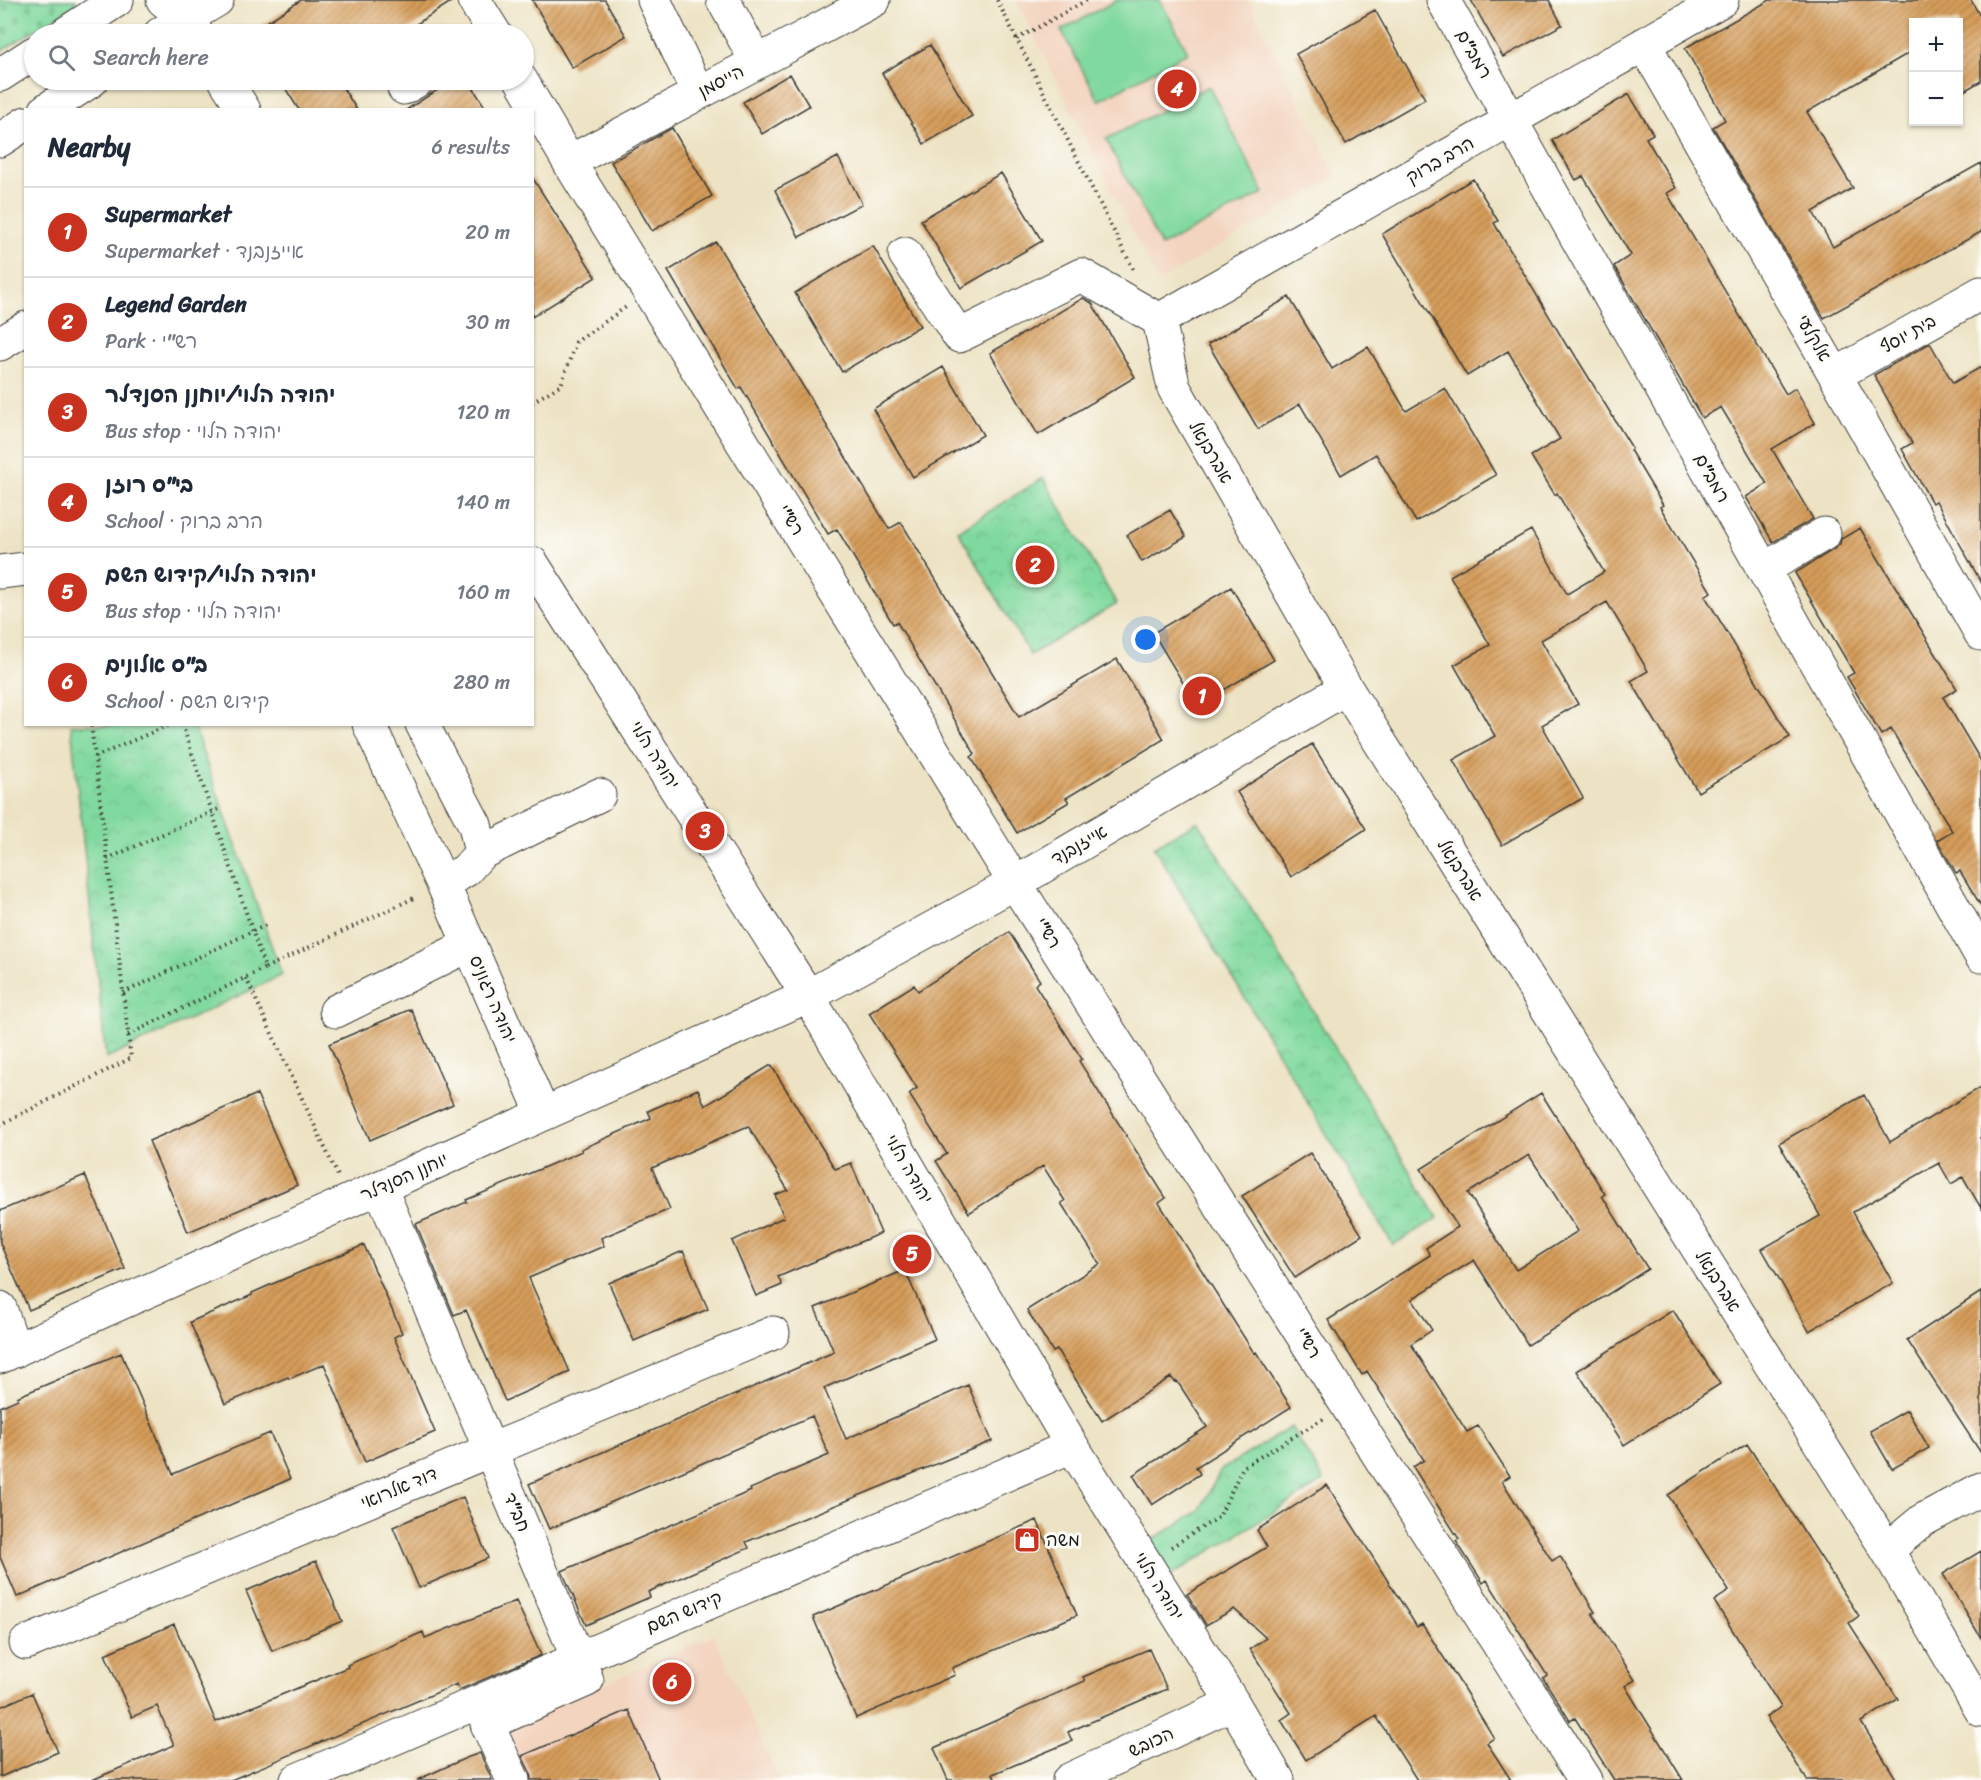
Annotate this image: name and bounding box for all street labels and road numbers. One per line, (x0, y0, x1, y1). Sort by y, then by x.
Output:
street label: רמב"ם (1447, 23, 1501, 85)
street label: הייסמן (692, 55, 750, 107)
street label: הרב ברוק (1400, 127, 1480, 193)
street label: בית יוסף (1874, 305, 1942, 363)
street label: אלקלעי (1788, 308, 1840, 368)
street label: אברבנאל (1180, 414, 1242, 490)
street label: רמב"ם (1685, 447, 1739, 509)
street label: רש"י (769, 498, 813, 542)
street label: יהודה הלוי (621, 714, 689, 796)
street label: אייזנבנד (1044, 816, 1114, 874)
street label: אברבנאל (1428, 832, 1492, 908)
street label: רש"י (1026, 911, 1070, 955)
street label: יהודה רגוניס (460, 950, 526, 1048)
street label: יהודה הלוי (876, 1128, 942, 1210)
street label: יוחנן הסנדלר (355, 1143, 453, 1211)
street label: אברבנאל (1686, 1243, 1750, 1319)
street label: רש"י (1286, 1321, 1330, 1365)
street label: דוד אלרואי (355, 1457, 443, 1519)
street label: חב"ד (494, 1487, 540, 1537)
street label: יהודה הלוי (1125, 1545, 1193, 1627)
street label: קידוש השם (641, 1582, 727, 1642)
street label: הכובש (1123, 1717, 1179, 1767)

